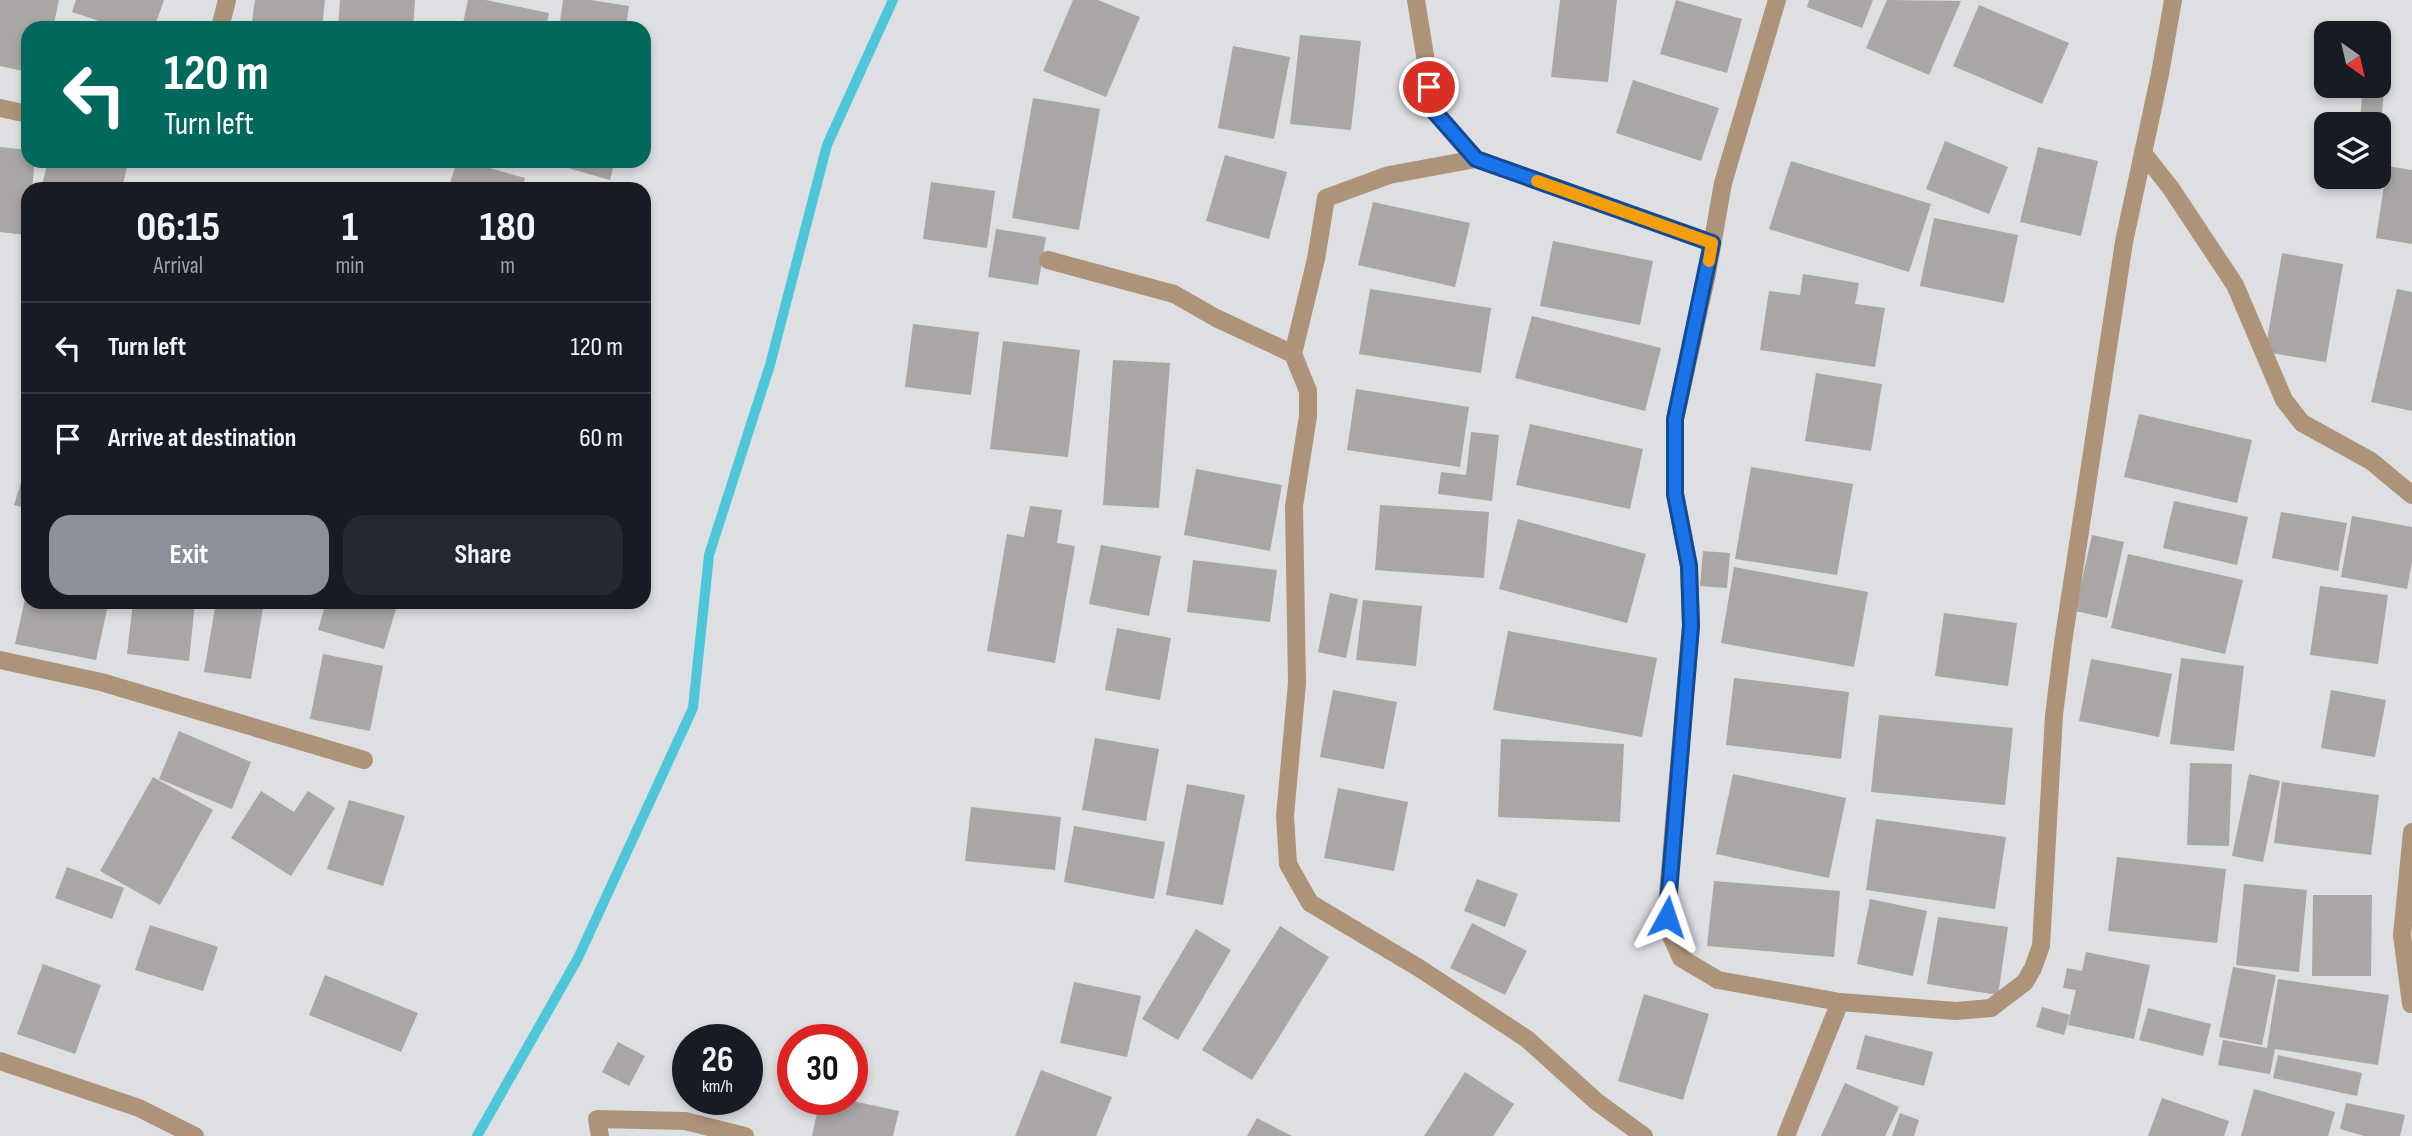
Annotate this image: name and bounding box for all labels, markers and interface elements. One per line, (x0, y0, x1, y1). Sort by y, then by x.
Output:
north arrow (2314, 21, 2390, 98)
map controls (2314, 21, 2391, 189)
text: 120 m (164, 45, 269, 104)
icon: left (49, 49, 140, 140)
pin (1399, 57, 1459, 117)
icon: arrive (1410, 68, 1448, 106)
text: Turn left (164, 105, 254, 144)
button: layers (2314, 112, 2391, 189)
text: 06:15 (136, 202, 220, 253)
text: 1 (342, 202, 358, 253)
text: 180 (480, 202, 536, 253)
text: Arrival (154, 252, 203, 280)
text: min (335, 252, 364, 280)
text: m (500, 252, 515, 280)
icon: left (49, 329, 87, 367)
text: Turn left (108, 332, 186, 363)
text: 120 m (570, 332, 623, 363)
icon: arrive (49, 420, 87, 458)
text: Arrive at destination (108, 423, 296, 454)
text: 60 m (579, 423, 623, 454)
button: Exit (49, 515, 329, 595)
button: Share (343, 515, 623, 595)
position arrow (1630, 880, 1704, 954)
speed limit sign: 30 (777, 1024, 868, 1115)
text: 26 (702, 1039, 733, 1082)
text: km/h (702, 1076, 733, 1097)

